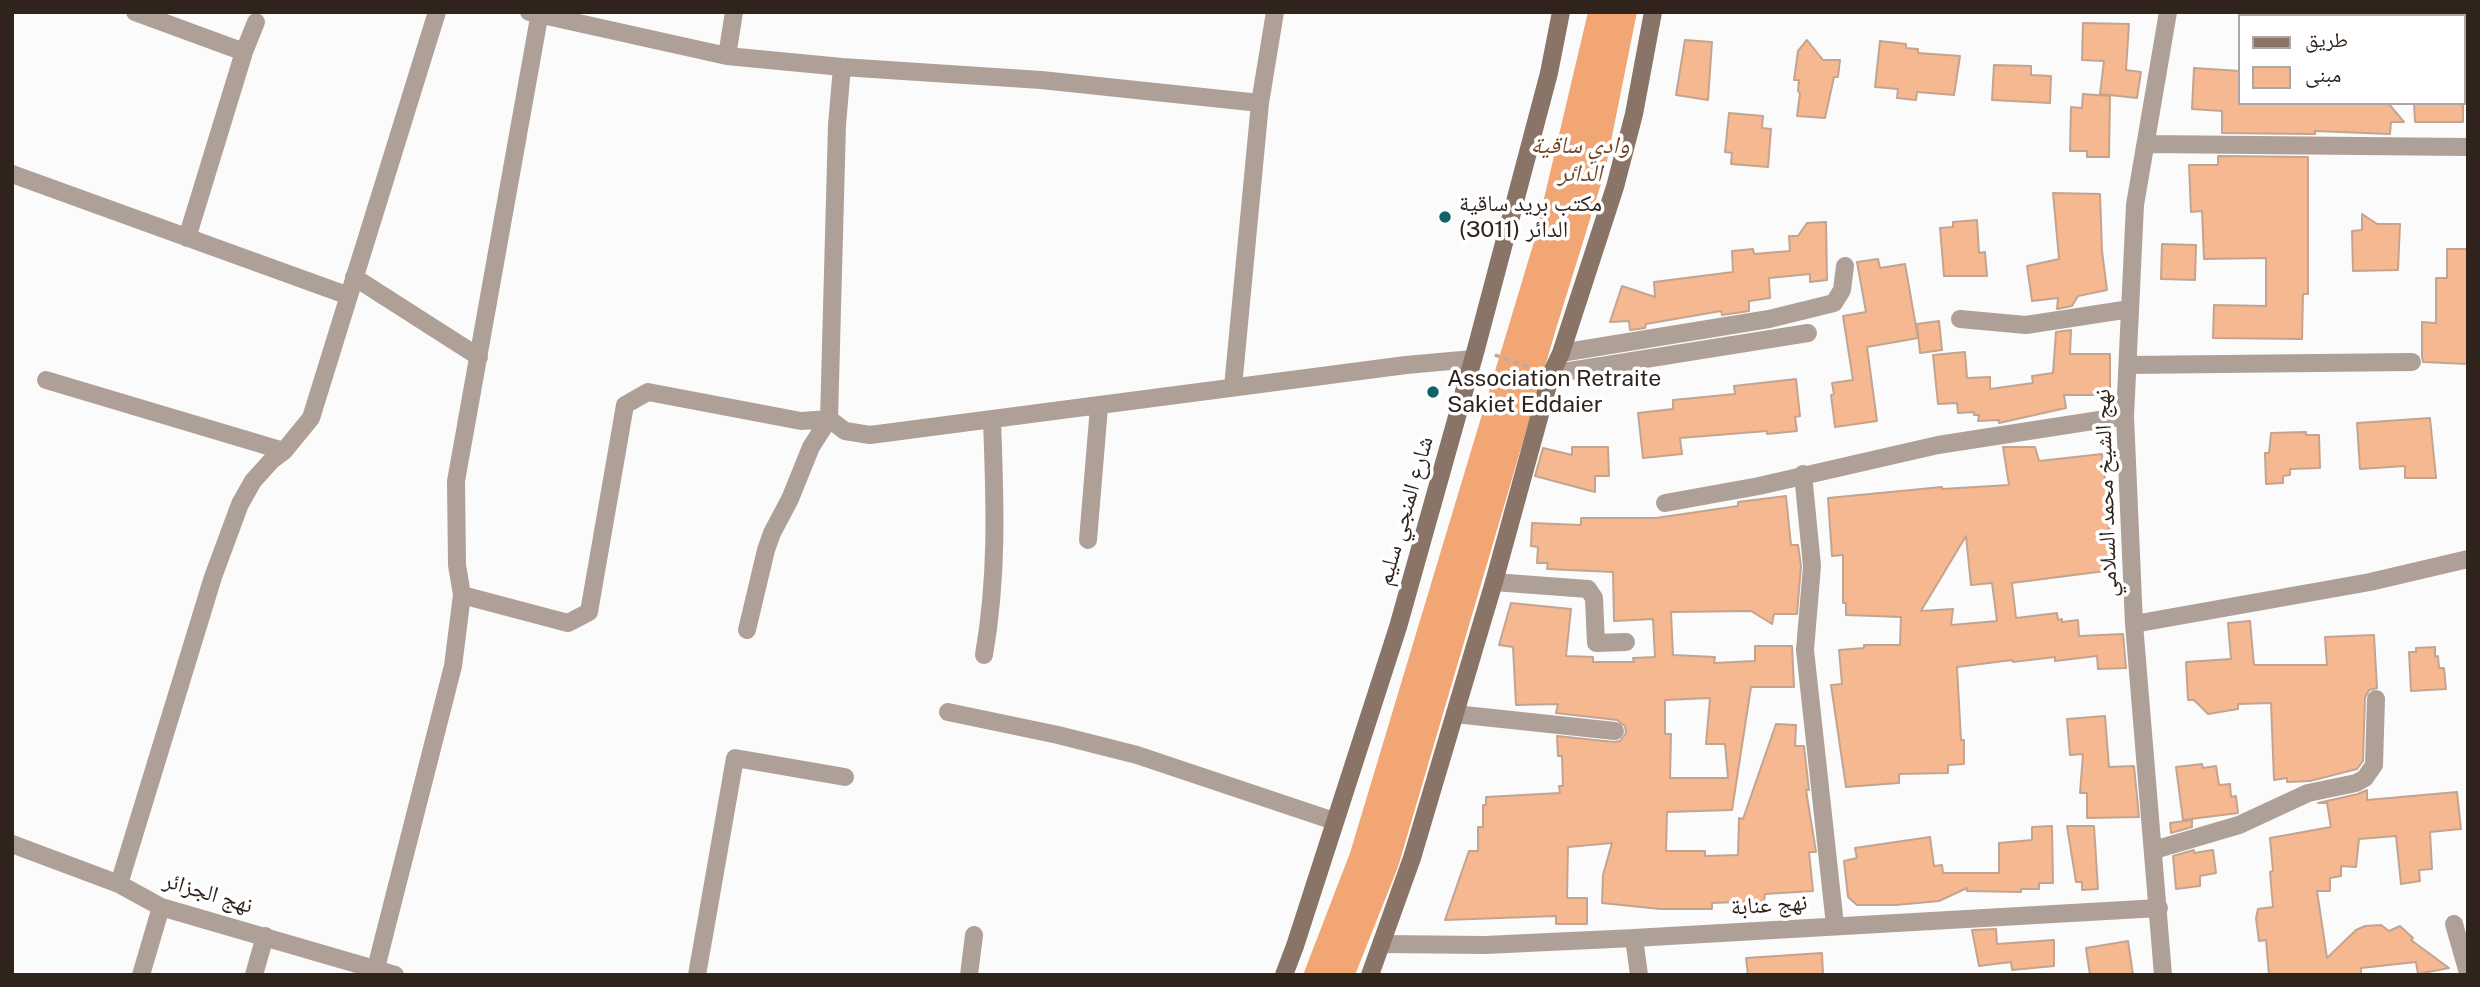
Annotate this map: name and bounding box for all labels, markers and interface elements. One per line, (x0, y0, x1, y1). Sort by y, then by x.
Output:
legend (2238, 14, 2466, 105)
text: طريق (2305, 27, 2348, 52)
text: مبنى (2305, 62, 2341, 87)
water label: وادي ساقية الدائر (1531, 132, 1629, 188)
place label: مكتب بريد ساقية الدائر (3011) (1459, 190, 1602, 244)
marker: مكتب بريد ساقية الدائر (3011) (1437, 209, 1453, 225)
place label: Association Retraite Sakiet Eddaier (1447, 365, 1661, 419)
marker: Association Retraite Sakiet Eddaier (1425, 384, 1441, 400)
street label: نهج الشيخ محمد السلامي (2089, 388, 2123, 598)
street label: شارع المنجي سليم (1371, 433, 1439, 589)
street label: نهج الجزائر (160, 866, 256, 920)
street label: نهج عنابة (1730, 889, 1808, 921)

